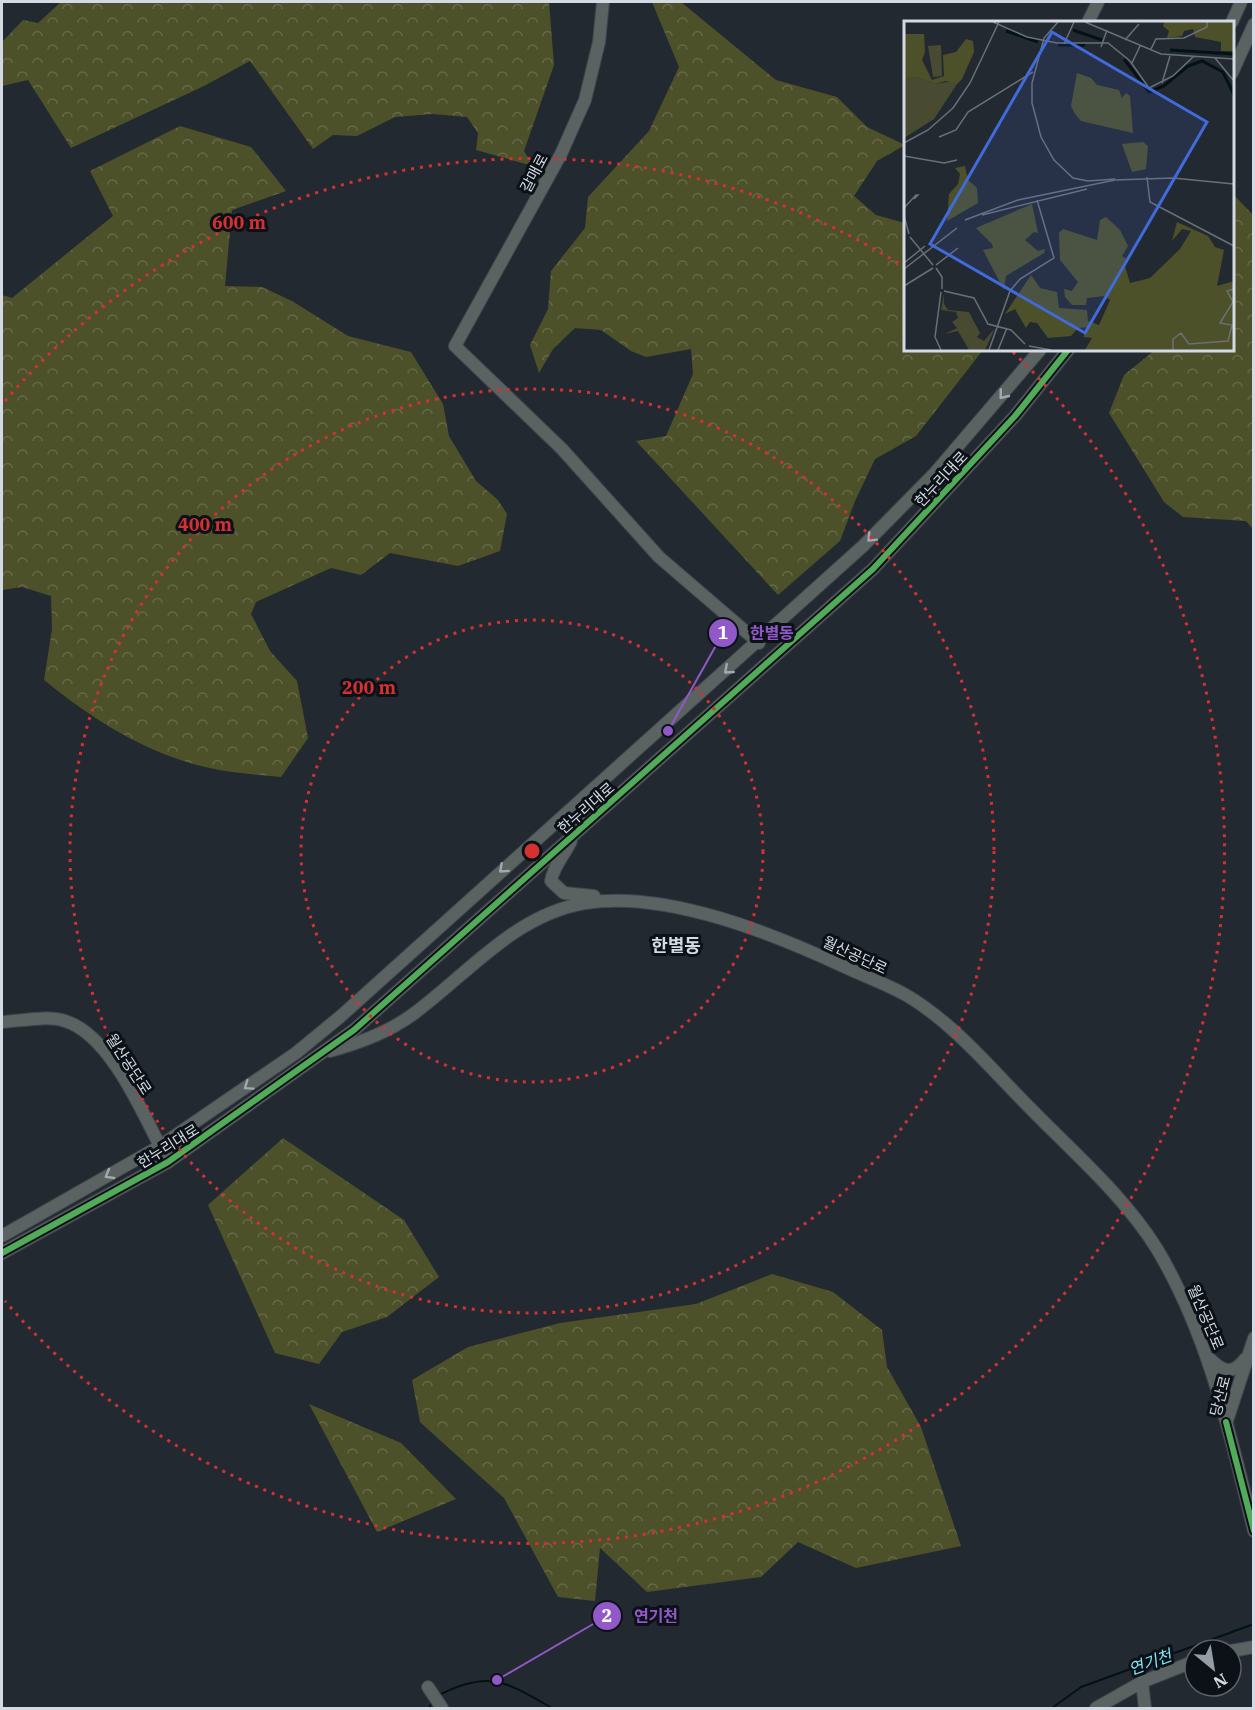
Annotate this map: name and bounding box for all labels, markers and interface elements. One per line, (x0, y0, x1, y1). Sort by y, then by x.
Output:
inset map (904, 21, 1234, 351)
street label: 갈매로 (516, 150, 552, 196)
text: 600 m (212, 211, 267, 234)
one-way arrow (1000, 388, 1011, 399)
street label: 한누리대로 (911, 447, 971, 511)
text: 400 m (178, 513, 233, 536)
one-way arrow (867, 531, 878, 541)
callout: 한별동 (708, 616, 806, 650)
text: 1 (718, 621, 729, 644)
text: 한별동 (750, 623, 794, 643)
one-way arrow (724, 663, 734, 674)
text: 200 m (342, 676, 397, 699)
street label: 한누리대로 (554, 778, 618, 838)
centre of rings (522, 841, 542, 861)
one-way arrow (499, 862, 510, 873)
street label: 월산공단로 (820, 932, 890, 978)
district label: 한별동 (651, 934, 701, 957)
street label: 월산공단로 (102, 1030, 156, 1098)
one-way arrow (243, 1079, 254, 1090)
street label: 한누리대로 (134, 1120, 202, 1172)
one-way arrow (105, 1168, 115, 1179)
street label: 월산공단로 (1184, 1282, 1228, 1352)
street label: 당산로 (1205, 1374, 1235, 1418)
callout: 연기천 (592, 1599, 690, 1633)
text: 2 (602, 1604, 612, 1627)
text: 연기천 (634, 1606, 678, 1626)
north arrow (1183, 1638, 1243, 1698)
water label: 연기천 (1126, 1644, 1176, 1679)
text: N (1210, 1669, 1231, 1693)

